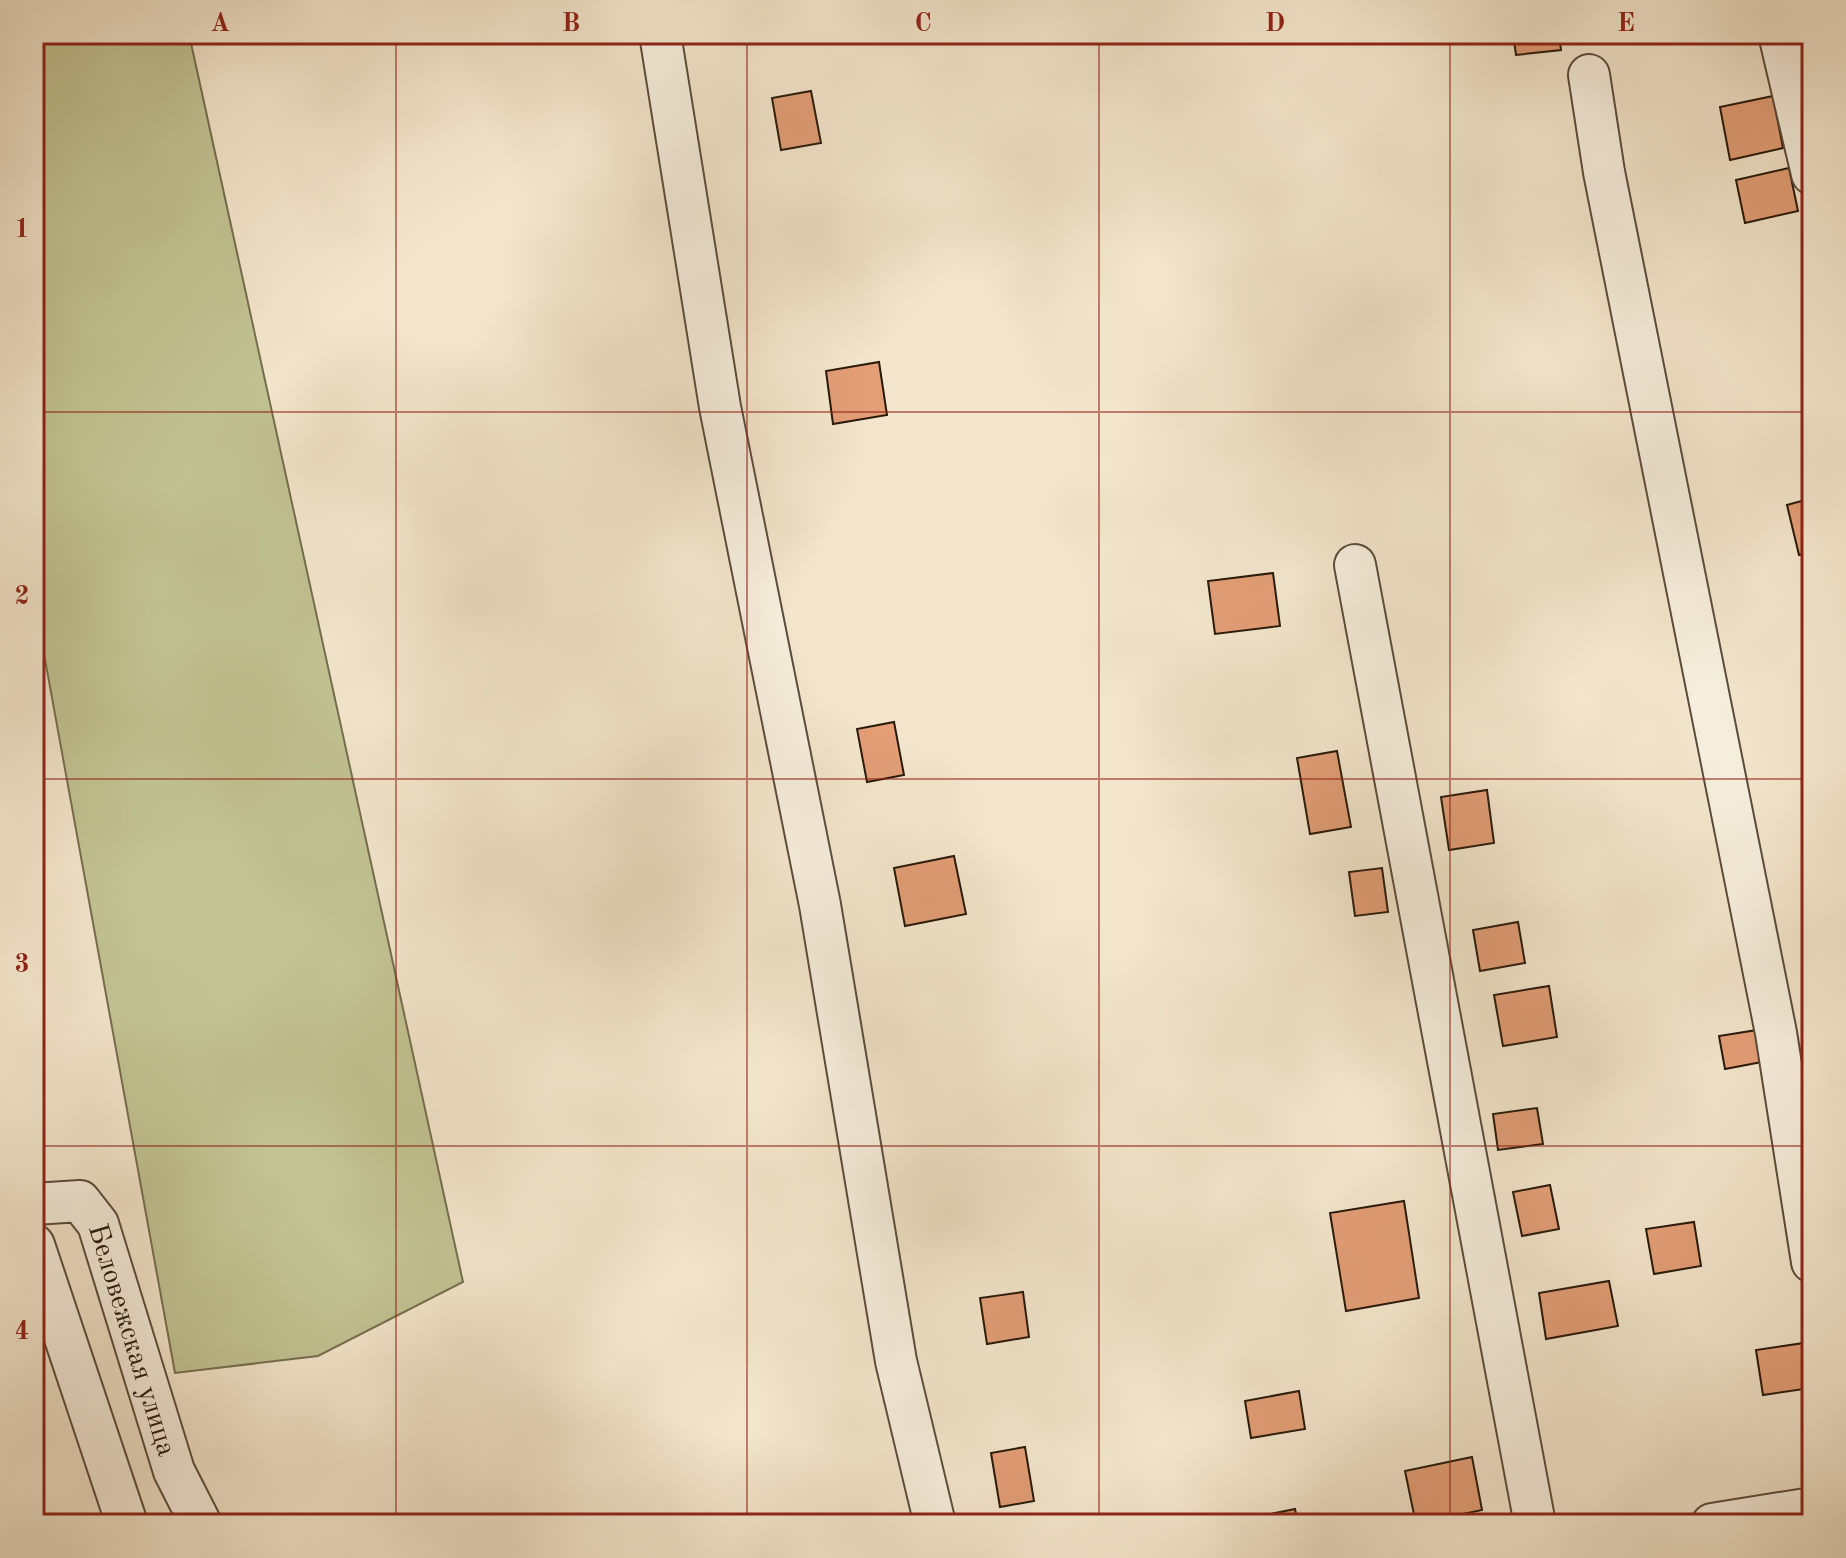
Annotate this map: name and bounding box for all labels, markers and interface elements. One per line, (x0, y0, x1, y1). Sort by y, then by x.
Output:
text: A (210, 11, 230, 37)
text: B (562, 11, 580, 37)
text: C (914, 11, 932, 37)
text: D (1265, 11, 1285, 37)
text: E (1617, 11, 1635, 37)
text: 1 (14, 217, 30, 243)
text: 2 (14, 584, 30, 610)
text: 3 (14, 952, 30, 978)
street label: Беловежская улица (82, 1221, 180, 1460)
text: 4 (14, 1319, 30, 1345)

